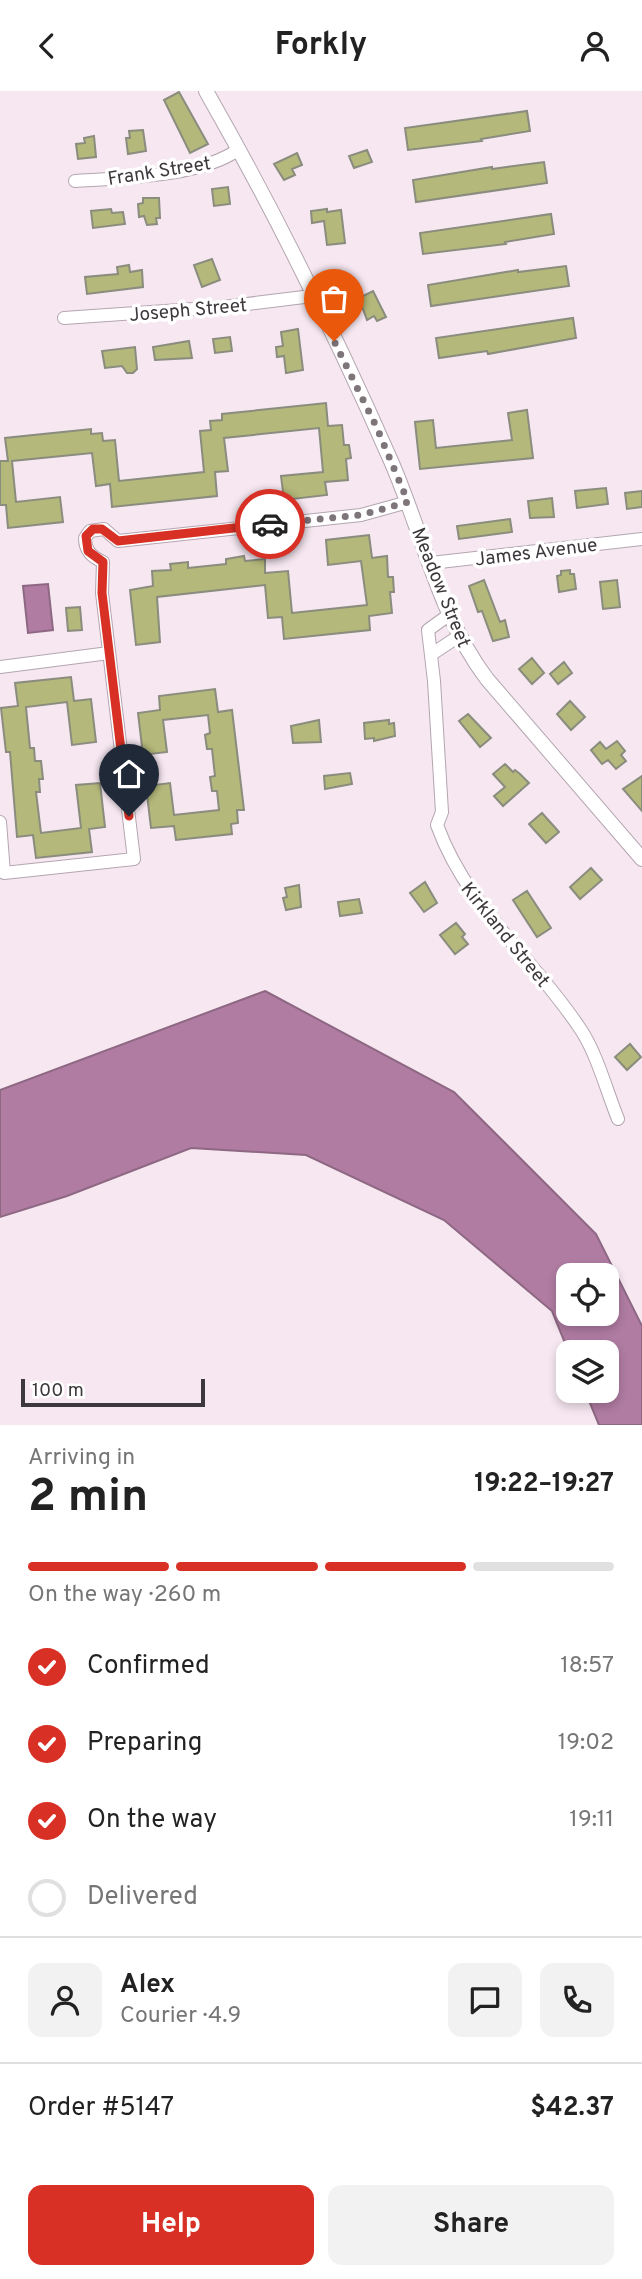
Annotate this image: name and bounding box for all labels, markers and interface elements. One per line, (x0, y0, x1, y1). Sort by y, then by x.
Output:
text: Forkly (275, 26, 367, 66)
icon: back (28, 27, 66, 65)
icon: person (576, 27, 614, 65)
street label: Frank Street (106, 152, 213, 192)
pin (304, 269, 364, 341)
icon: bag (315, 280, 353, 318)
street label: Joseph Street (128, 294, 248, 328)
courier (235, 489, 305, 559)
icon: car (251, 505, 289, 543)
street label: Meadow Street (405, 524, 475, 651)
street label: James Avenue (474, 534, 599, 572)
pin (99, 744, 159, 816)
icon: home (110, 755, 148, 793)
street label: Kirkland Street (455, 878, 554, 993)
map controls (556, 1263, 619, 1403)
button: locate (556, 1263, 619, 1326)
button: layers (556, 1340, 619, 1403)
scale bar (21, 1376, 205, 1408)
text: 100 m (32, 1379, 84, 1403)
text: Arriving in (28, 1444, 135, 1473)
text: 19:22–19:27 (474, 1468, 614, 1501)
text: 2 min (28, 1469, 148, 1528)
text: On the way · 260 m (28, 1581, 221, 1610)
icon: check (28, 1648, 66, 1686)
text: Confirmed (87, 1650, 210, 1683)
text: 18:57 (560, 1652, 614, 1681)
icon: check (28, 1725, 66, 1763)
text: Preparing (87, 1727, 202, 1760)
text: 19:02 (558, 1729, 614, 1758)
icon: check (28, 1802, 66, 1840)
text: On the way (87, 1804, 217, 1837)
text: 19:11 (569, 1806, 614, 1835)
text: Delivered (87, 1881, 198, 1914)
button: person (28, 1963, 102, 2037)
button: chat (448, 1963, 522, 2037)
button: phone (540, 1963, 614, 2037)
text: Alex (120, 1969, 175, 2002)
text: Courier · 4.9 (120, 2002, 241, 2031)
text: Order #5147 (28, 2092, 174, 2125)
text: $42.37 (530, 2092, 614, 2125)
button: Help (28, 2185, 314, 2265)
button: Share (328, 2185, 614, 2265)

